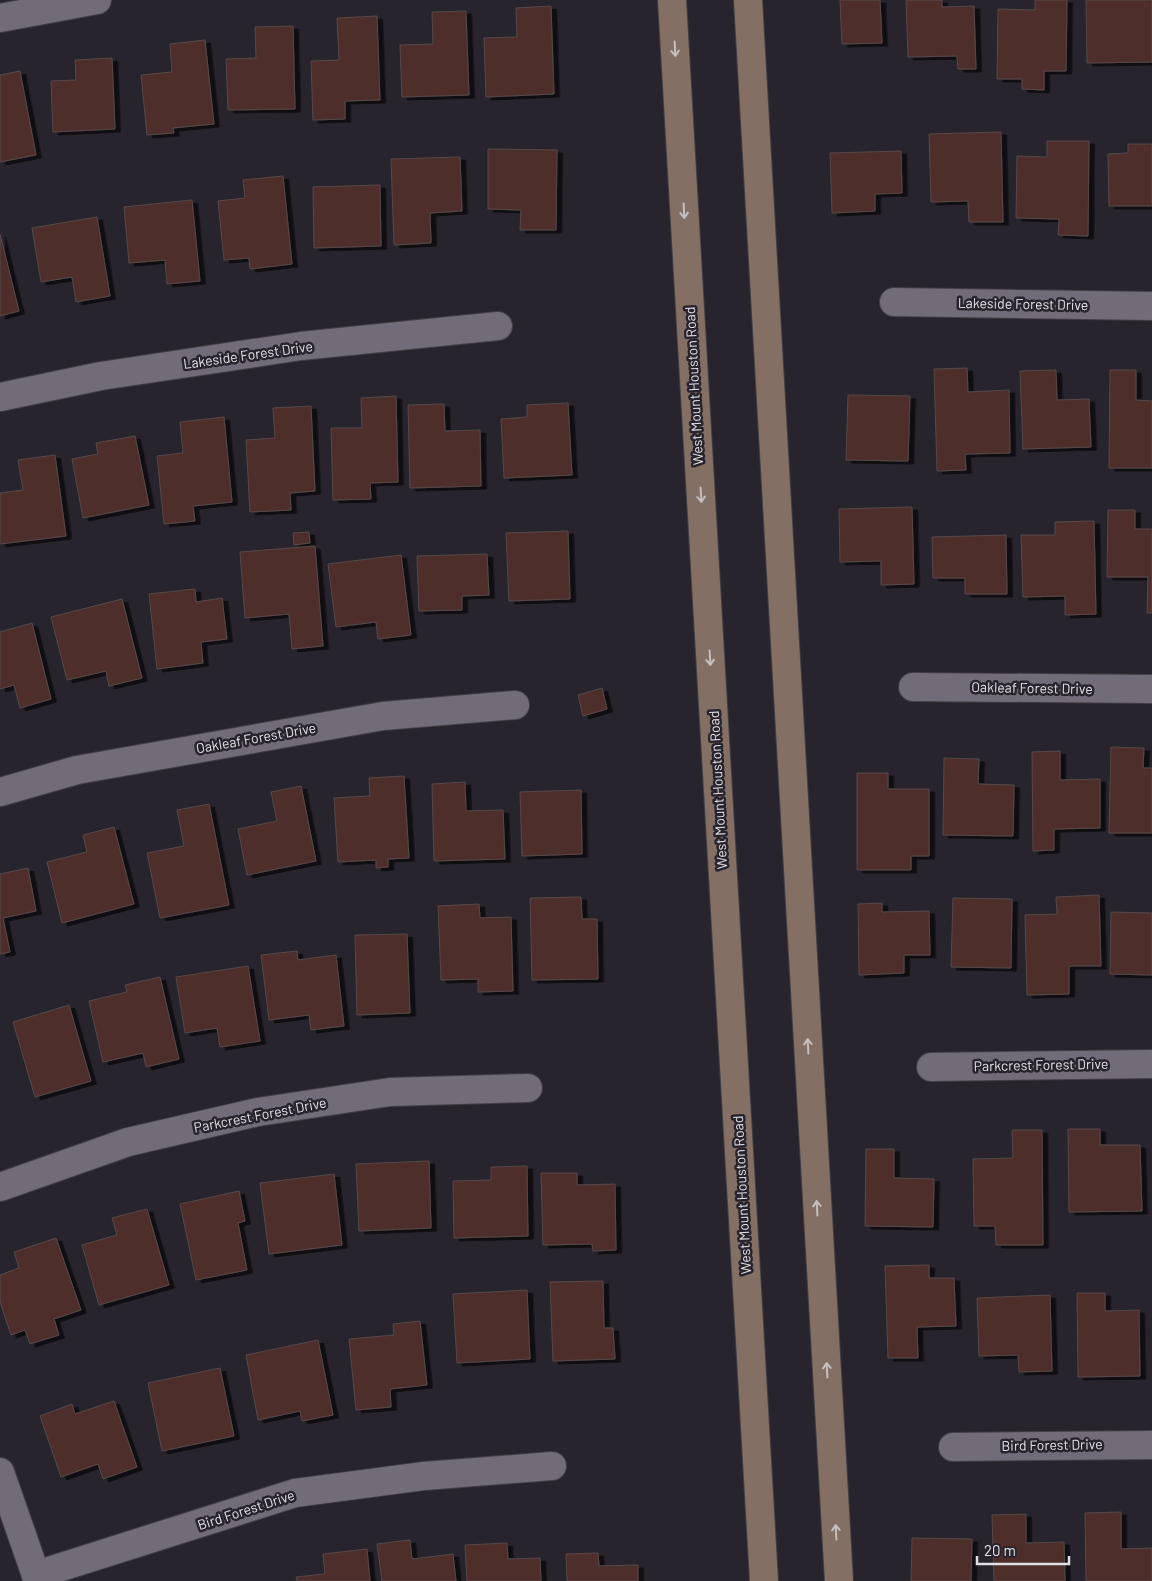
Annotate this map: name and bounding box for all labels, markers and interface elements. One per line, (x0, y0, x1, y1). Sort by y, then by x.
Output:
one-way arrow (670, 40, 679, 56)
one-way arrow (680, 203, 689, 219)
street label: Lakeside Forest Drive (958, 294, 1088, 313)
street label: West Mount Houston Road (681, 306, 706, 466)
street label: Lakeside Forest Drive (182, 337, 314, 372)
one-way arrow (696, 487, 705, 503)
one-way arrow (706, 649, 715, 665)
street label: Oakleaf Forest Drive (971, 678, 1093, 697)
street label: West Mount Houston Road (705, 710, 730, 870)
street label: Oakleaf Forest Drive (195, 719, 317, 756)
one-way arrow (803, 1038, 812, 1054)
street label: Parkcrest Forest Drive (974, 1055, 1108, 1074)
street label: Parkcrest Forest Drive (192, 1093, 328, 1136)
street label: West Mount Houston Road (729, 1115, 754, 1275)
one-way arrow (813, 1200, 822, 1216)
one-way arrow (822, 1362, 831, 1378)
street label: Bird Forest Drive (1001, 1435, 1103, 1454)
street label: Bird Forest Drive (195, 1486, 297, 1533)
one-way arrow (831, 1525, 840, 1541)
scale bar (977, 1534, 1070, 1566)
text: 20 m (984, 1541, 1016, 1559)

